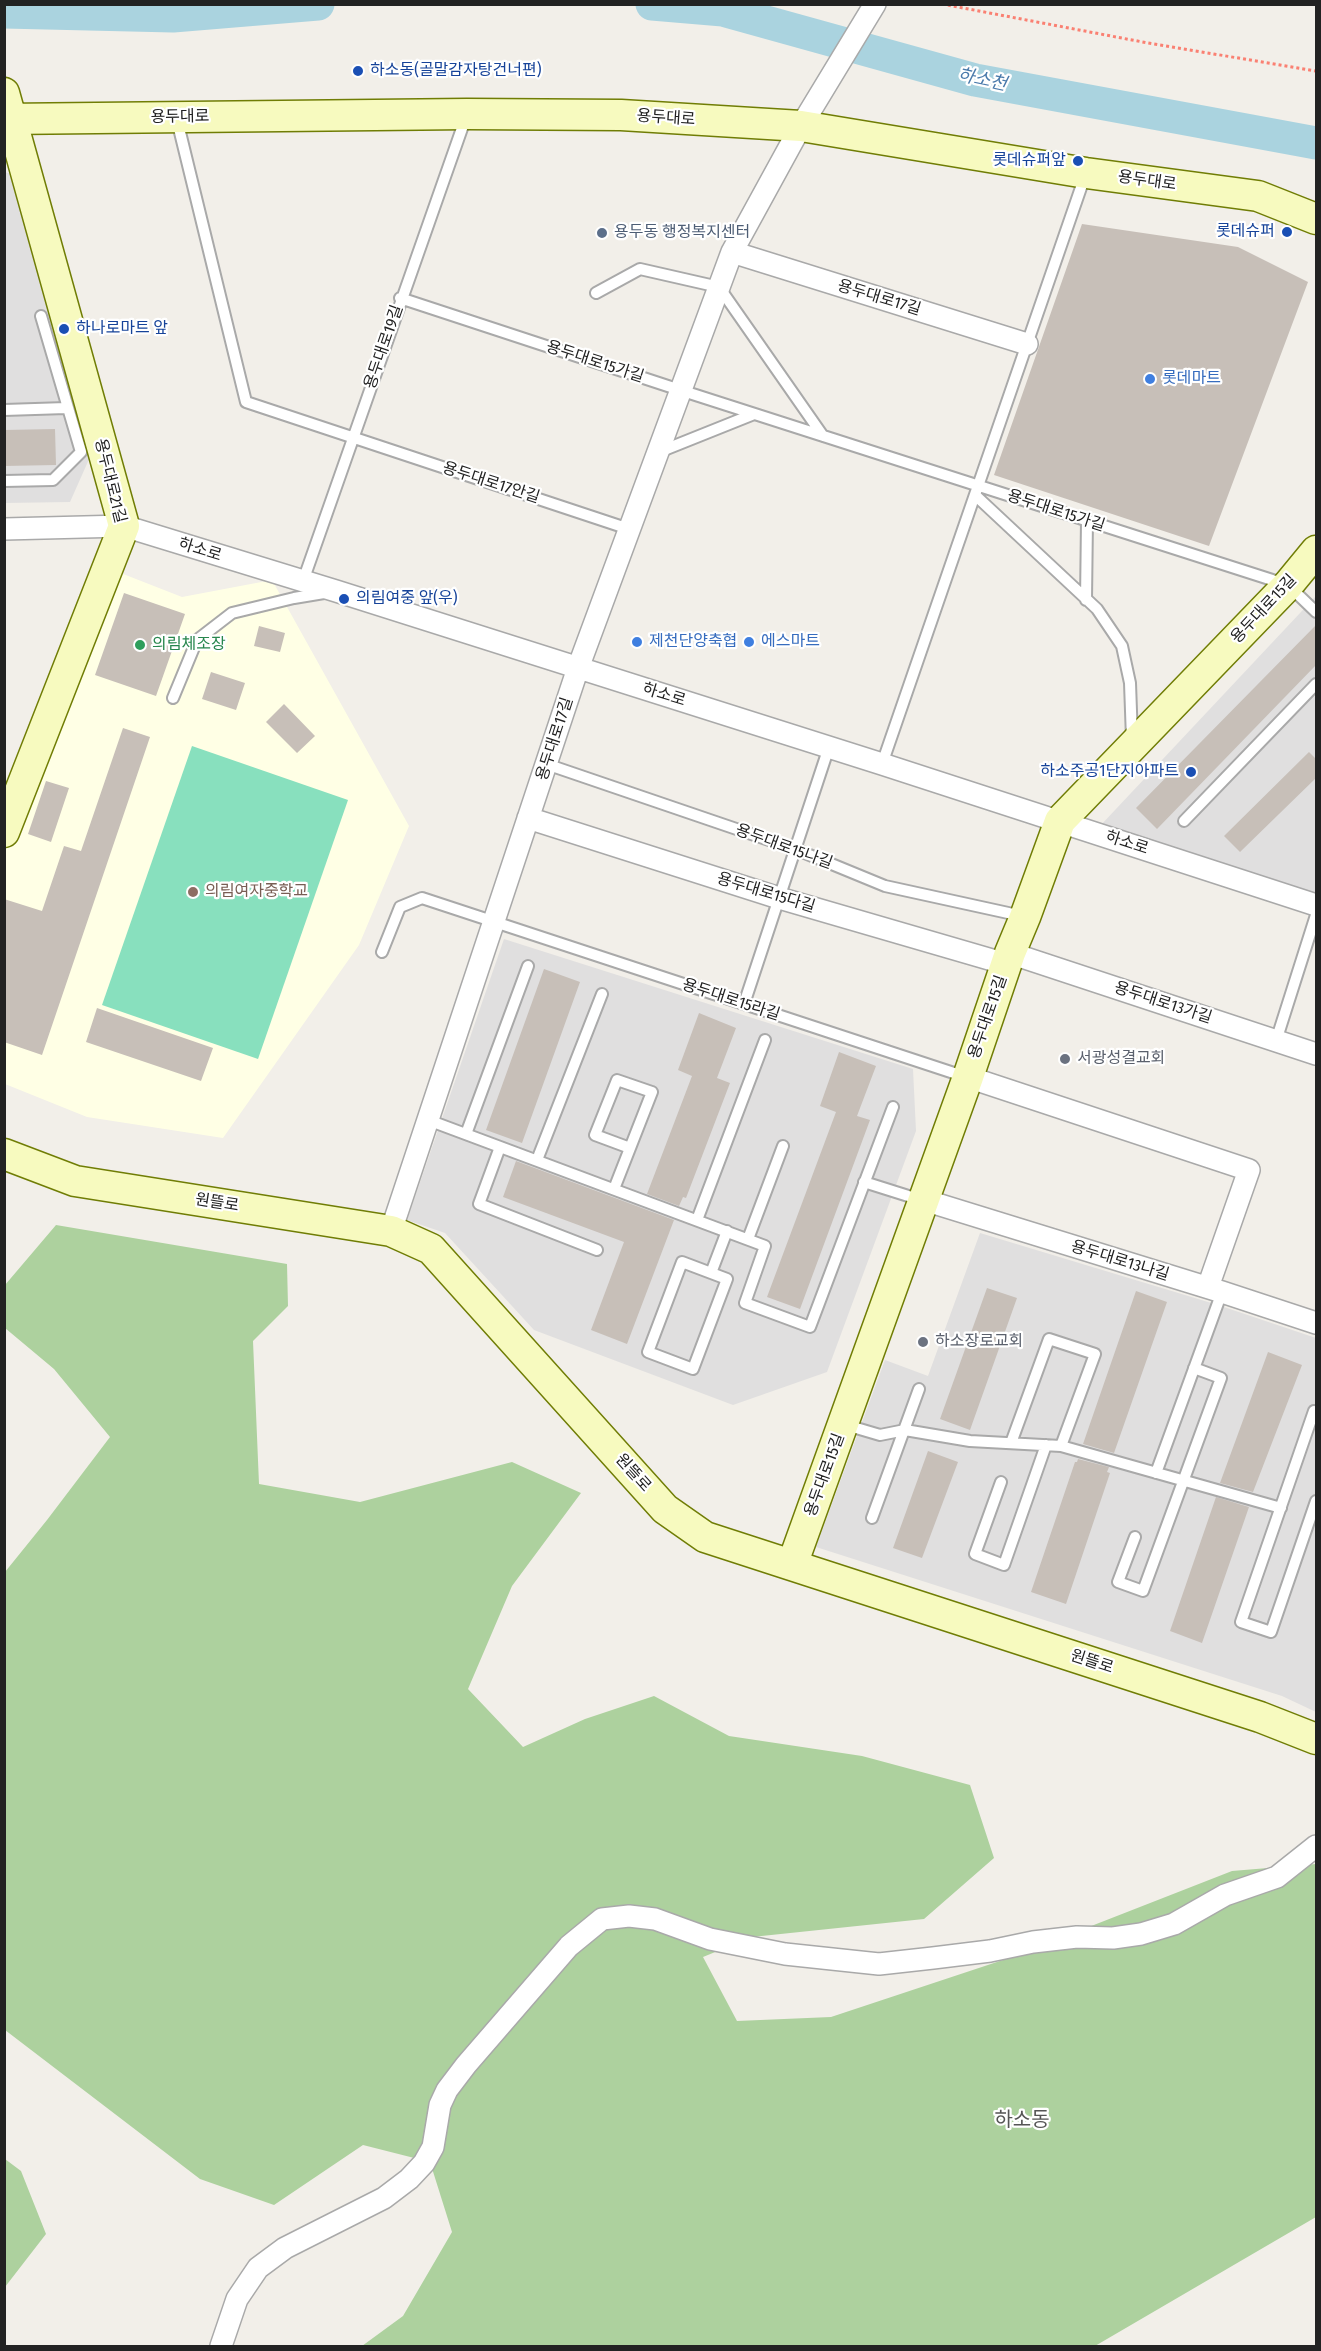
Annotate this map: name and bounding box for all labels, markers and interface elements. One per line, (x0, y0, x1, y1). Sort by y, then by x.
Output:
place label: 하소동(골말감자탕건너편) (370, 61, 541, 81)
marker: 하소동(골말감자탕건너편) (351, 64, 365, 78)
water label: 하소천 (955, 64, 1009, 96)
street label: 용두대로 (636, 106, 696, 130)
street label: 용두대로 (150, 107, 210, 127)
place label: 롯데슈퍼앞 (992, 151, 1066, 171)
marker: 롯데슈퍼앞 (1071, 154, 1085, 168)
street label: 용두대로 (1117, 167, 1177, 195)
place label: 롯데슈퍼 (1216, 222, 1275, 242)
place label: 용두동 행정복지센터 (614, 223, 750, 243)
marker: 롯데슈퍼 (1280, 225, 1294, 239)
marker: 용두동 행정복지센터 (595, 226, 609, 240)
street label: 용두대로17길 (835, 276, 923, 320)
street label: 용두대로19길 (361, 302, 407, 392)
place label: 하나로마트 앞 (76, 319, 168, 339)
marker: 하나로마트 앞 (57, 322, 71, 336)
street label: 용두대로15가길 (544, 337, 646, 387)
place label: 롯데마트 (1162, 369, 1221, 389)
marker: 롯데마트 (1143, 372, 1157, 386)
street label: 용두대로21길 (90, 437, 130, 525)
street label: 용두대로17안길 (440, 458, 542, 508)
street label: 용두대로15가길 (1005, 486, 1107, 536)
street label: 하소로 (176, 534, 224, 566)
street label: 용두대로15길 (1227, 571, 1301, 647)
place label: 의림여중 앞(우) (356, 589, 458, 609)
marker: 의림여중 앞(우) (337, 592, 351, 606)
place label: 제천단양축협 (649, 632, 737, 652)
place label: 에스마트 (761, 632, 820, 652)
place label: 의림체조장 (152, 635, 226, 655)
marker: 제천단양축협 (630, 635, 644, 649)
marker: 에스마트 (742, 635, 756, 649)
marker: 의림체조장 (133, 638, 147, 652)
street label: 하소로 (640, 679, 688, 711)
street label: 용두대로17길 (533, 695, 577, 783)
place label: 하소주공1단지아파트 (1040, 762, 1179, 782)
marker: 하소주공1단지아파트 (1184, 765, 1198, 779)
street label: 용두대로15나길 (733, 821, 835, 873)
street label: 하소로 (1103, 827, 1151, 859)
street label: 용두대로15다길 (714, 869, 818, 917)
place label: 의림여자중학교 (205, 882, 308, 902)
marker: 의림여자중학교 (186, 885, 200, 899)
street label: 용두대로15길 (965, 973, 1011, 1061)
street label: 용두대로15라길 (680, 975, 782, 1025)
street label: 용두대로13가길 (1112, 978, 1214, 1028)
place label: 서광성결교회 (1077, 1049, 1165, 1069)
marker: 서광성결교회 (1058, 1052, 1072, 1066)
street label: 원뜰로 (194, 1190, 240, 1216)
street label: 용두대로13나길 (1069, 1237, 1171, 1285)
place label: 하소장로교회 (935, 1332, 1023, 1352)
marker: 하소장로교회 (916, 1335, 930, 1349)
street label: 용두대로15길 (801, 1431, 849, 1519)
street label: 원뜰로 (611, 1450, 655, 1496)
street label: 원뜰로 (1068, 1646, 1116, 1678)
district label: 하소동 (994, 2108, 1050, 2132)

